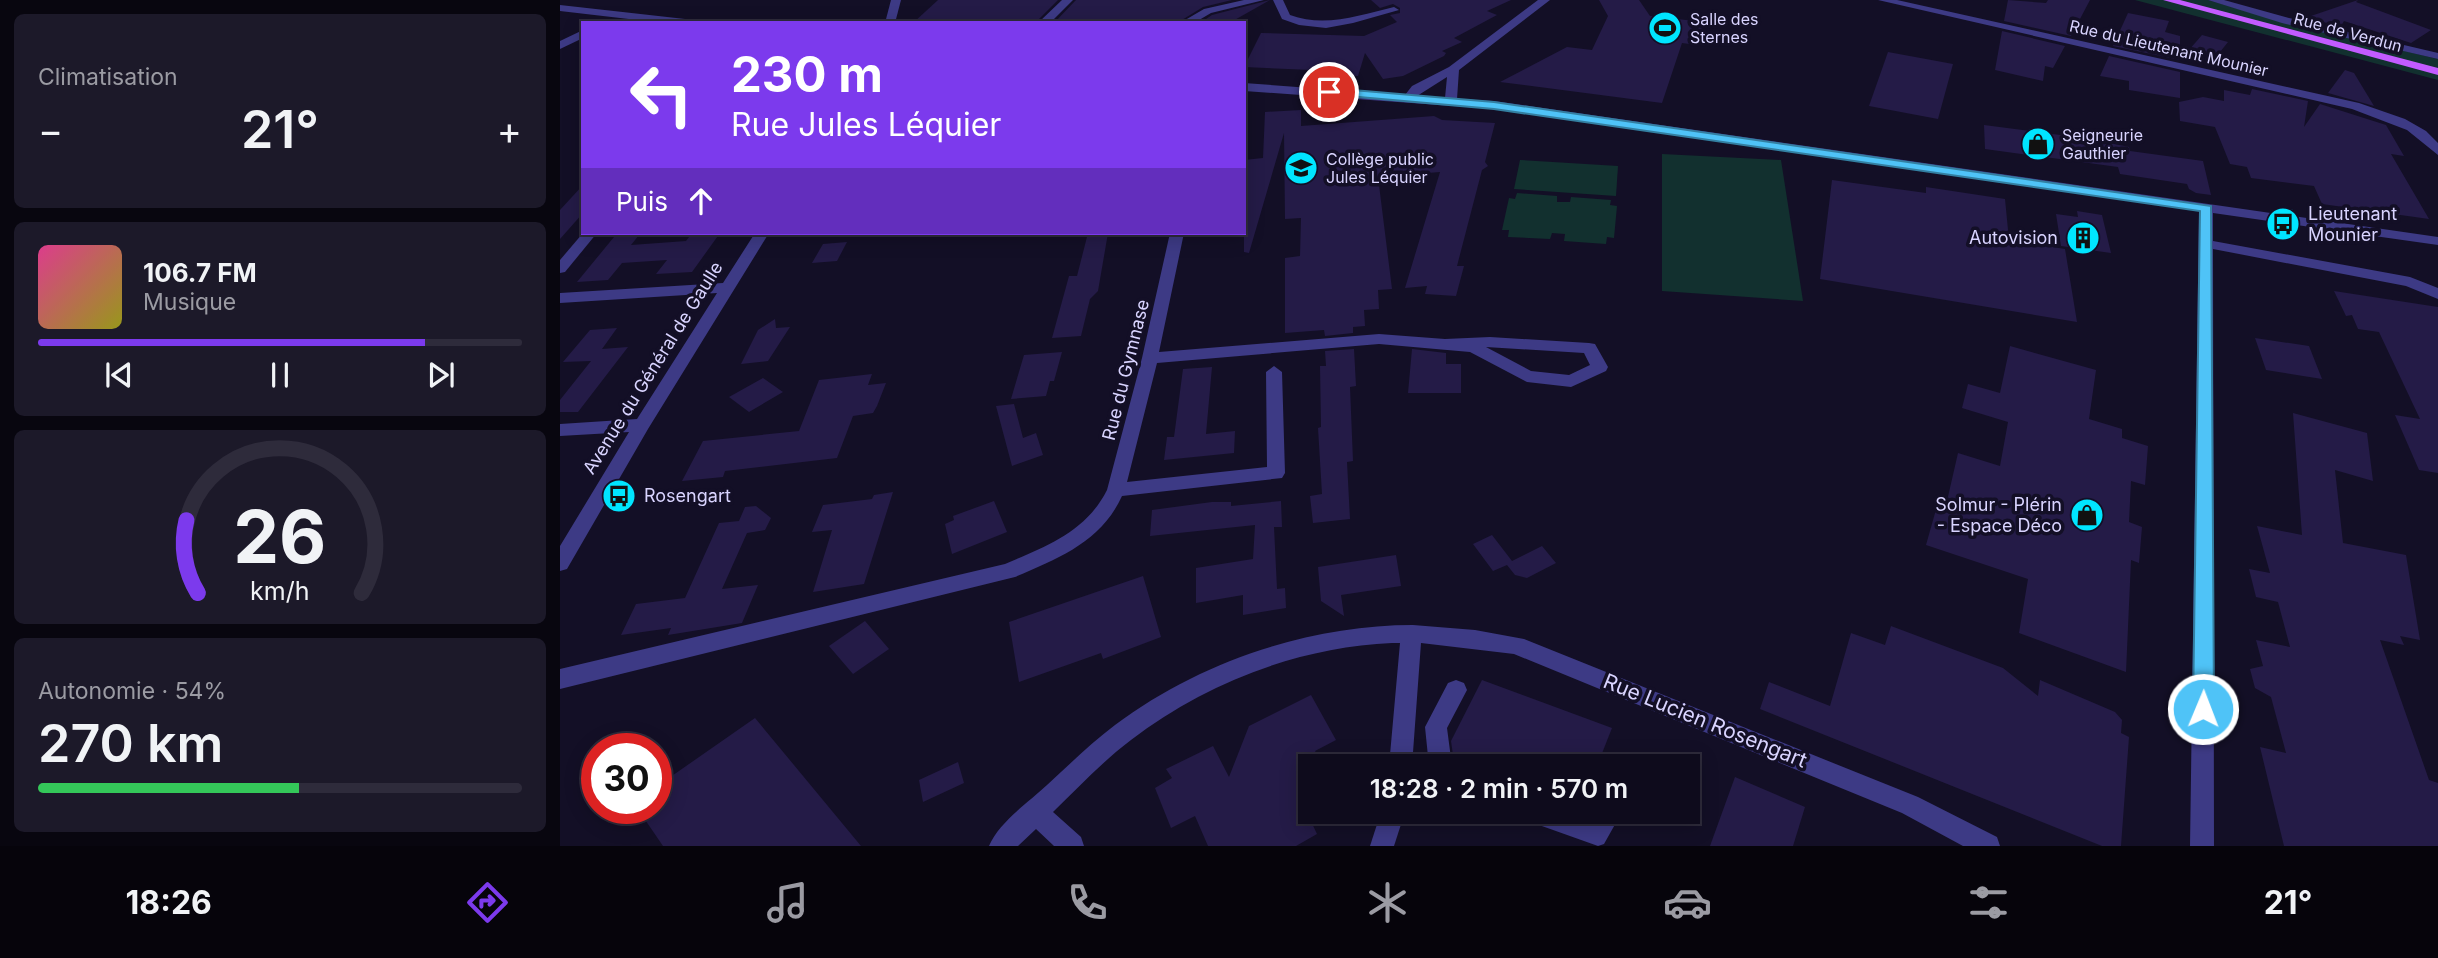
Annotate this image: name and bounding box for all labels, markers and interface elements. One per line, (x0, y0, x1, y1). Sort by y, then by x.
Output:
street label: Rue de Verdun (2292, 8, 2404, 56)
sports icon: Salle des Sternes (1646, 9, 1684, 47)
place label: Salle des Sternes (1690, 9, 1758, 47)
street label: Rue du Lieutenant Mounier (2068, 15, 2270, 81)
text: 230 m (731, 45, 883, 104)
icon: left (616, 49, 707, 140)
pin (1299, 62, 1359, 122)
text: Climatisation (38, 63, 178, 91)
icon: arrive (1310, 73, 1348, 111)
text: 21° (241, 98, 319, 161)
text: Rue Jules Léquier (731, 105, 1001, 144)
text: − (38, 107, 63, 153)
text: + (497, 107, 522, 153)
shop icon: Seigneurie Gauthier (2019, 125, 2057, 163)
place label: Seigneurie Gauthier (2062, 125, 2143, 163)
school or university icon: Collège public Jules Léquier (1282, 149, 1320, 187)
place label: Collège public Jules Léquier (1326, 149, 1434, 187)
icon: ahead (682, 182, 720, 220)
text: Puis (616, 186, 668, 217)
place label: Lieutenant Mounier (2308, 203, 2397, 245)
bus stop icon: Lieutenant Mounier (2264, 205, 2302, 243)
building icon: Autovision (2064, 219, 2102, 257)
place label: Autovision (1969, 227, 2058, 248)
text: 106.7 FM (143, 257, 257, 288)
street label: Avenue du Général de Gaulle (578, 258, 727, 478)
text: Musique (143, 288, 236, 316)
street label: Rue du Gymnase (1098, 297, 1153, 443)
icon: previous (100, 356, 138, 394)
icon: pause (261, 356, 299, 394)
icon: next (422, 356, 460, 394)
bus stop icon: Rosengart (600, 477, 638, 515)
place label: Rosengart (644, 485, 731, 506)
text: 26 (233, 492, 327, 581)
place label: Solmur - Plérin - Espace Déco (1935, 494, 2062, 536)
shop icon: Solmur - Plérin - Espace Déco (2068, 496, 2106, 534)
text: km/h (250, 576, 310, 606)
street label: Rue Lucien Rosengart (1600, 668, 1811, 773)
position arrow (2166, 672, 2240, 746)
text: Autonomie · 54% (38, 677, 226, 705)
text: 270 km (38, 712, 223, 775)
speed limit sign: 30 (581, 733, 672, 824)
text: 18:28 · 2 min · 570 m (1370, 773, 1628, 804)
icon: directions (463, 878, 512, 927)
icon: music (763, 878, 812, 927)
icon: phone (1063, 878, 1112, 927)
icon: climate (1363, 878, 1412, 927)
icon: car (1663, 878, 1712, 927)
icon: filters (1964, 878, 2013, 927)
text: 18:26 (126, 883, 212, 922)
text: 21° (2264, 883, 2312, 922)

